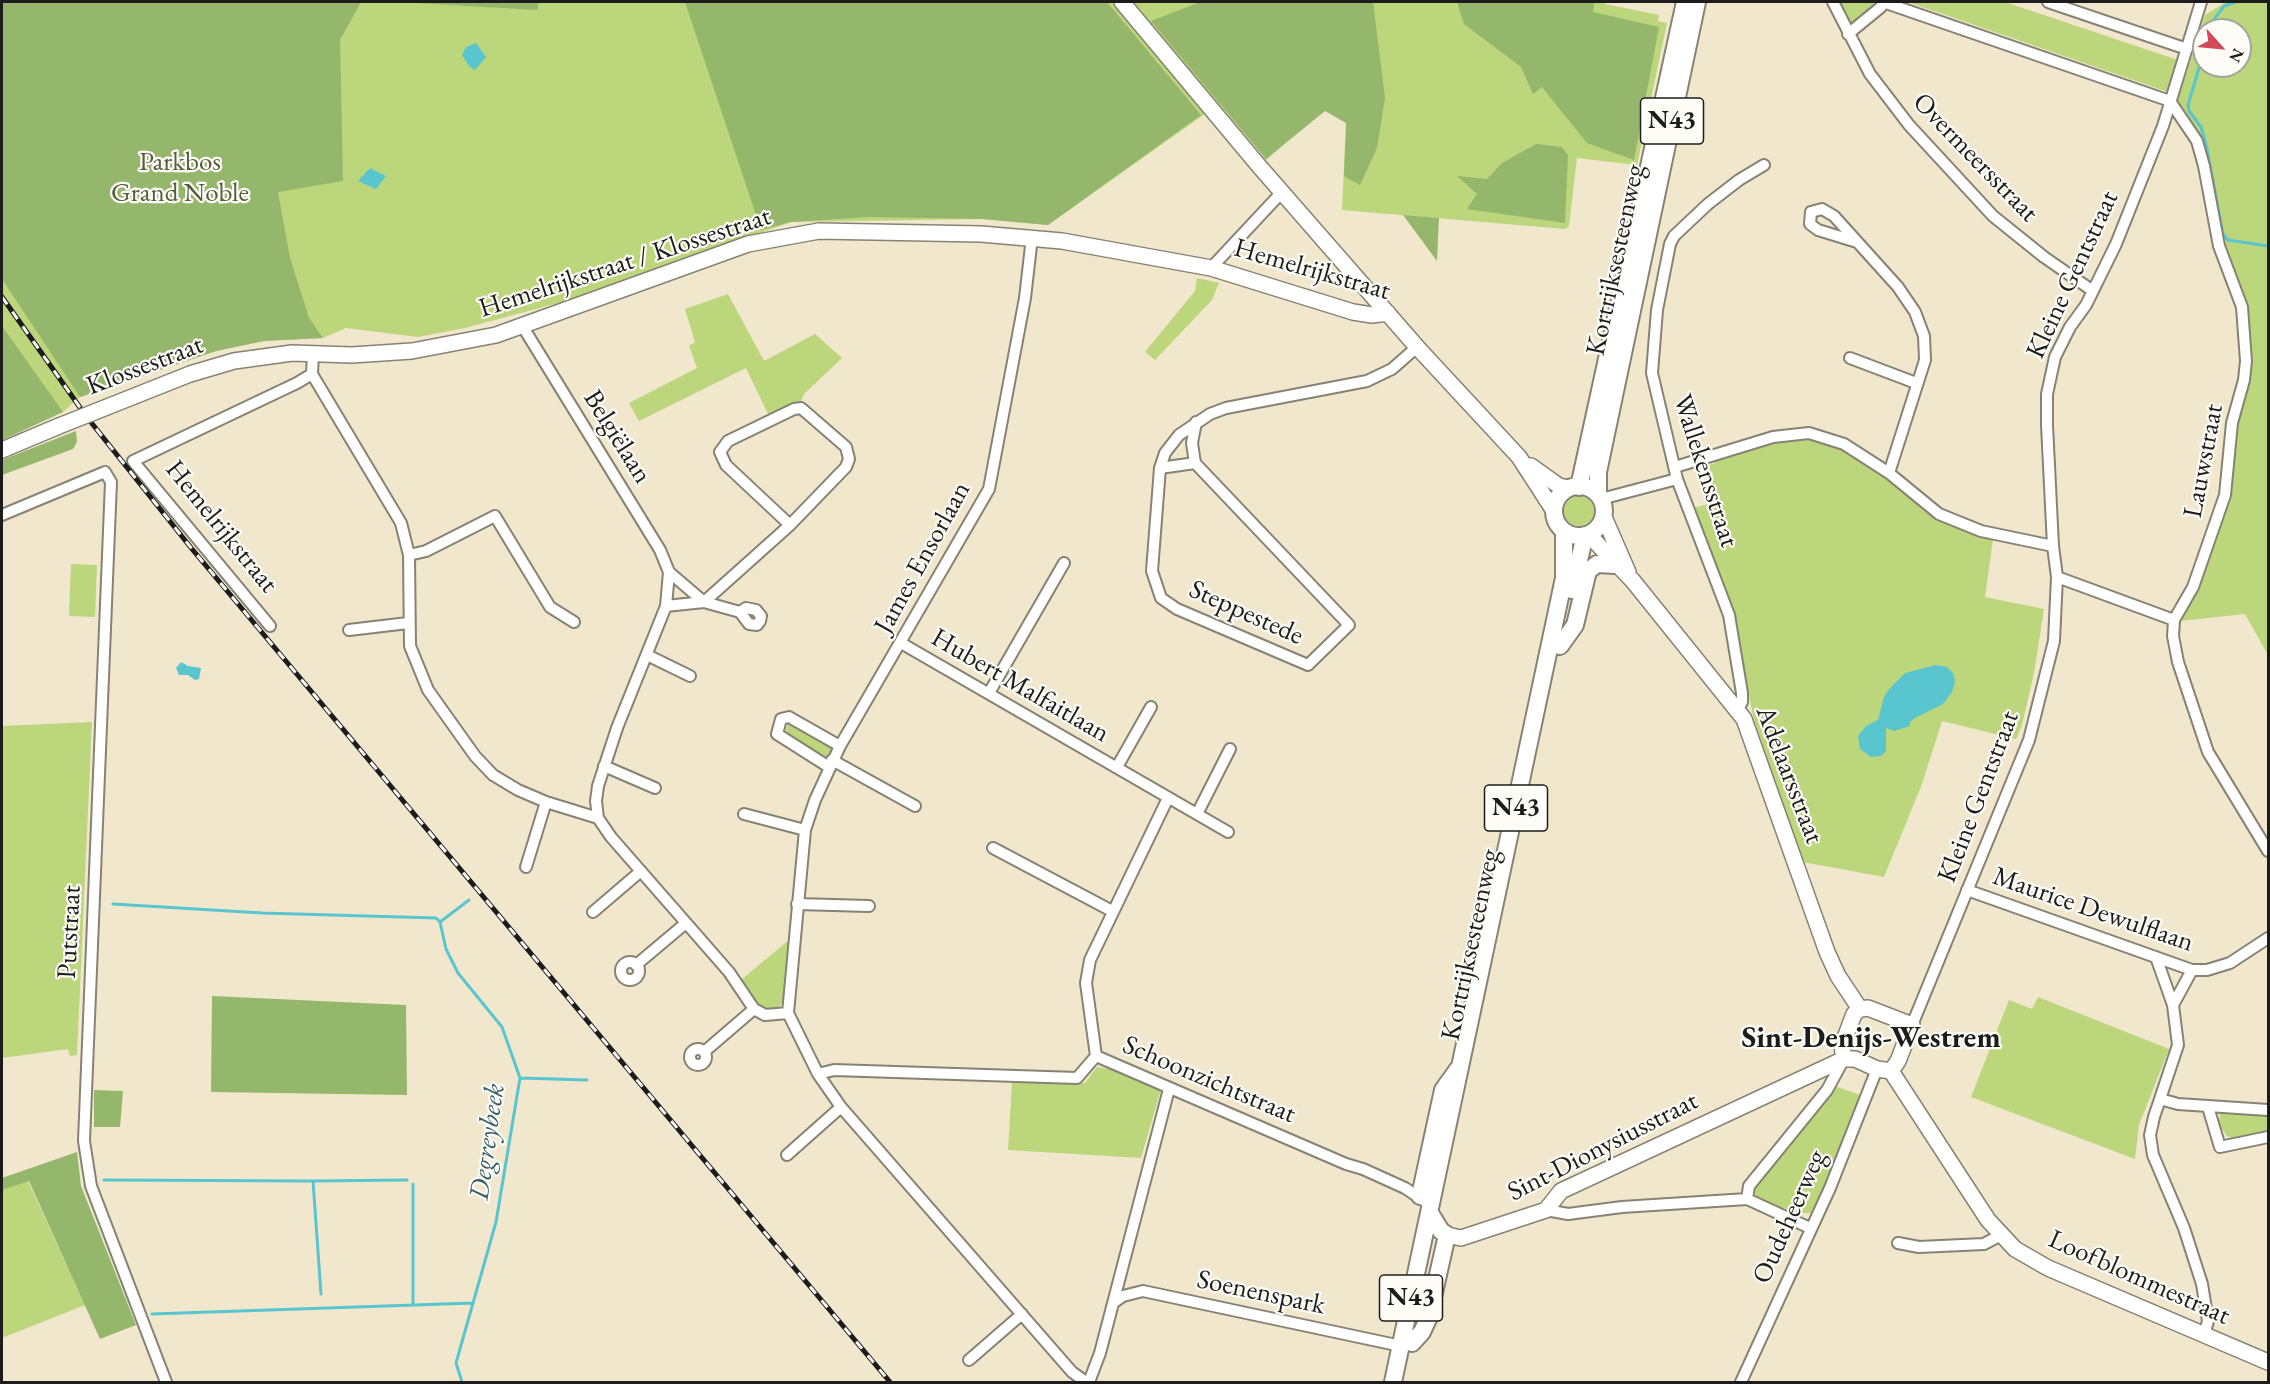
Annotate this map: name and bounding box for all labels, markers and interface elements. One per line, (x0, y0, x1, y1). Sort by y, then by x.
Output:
north arrow (2192, 18, 2252, 78)
text: N (2224, 45, 2249, 66)
street label: Overmeersstraat (1905, 87, 2045, 229)
road number: N43 (1640, 98, 1704, 144)
park label: Parkbos Grand Noble (111, 147, 249, 210)
street label: Kortrijksesteenweg (1580, 161, 1652, 359)
street label: Kleine Gentstraat (2020, 186, 2126, 364)
street label: Hemelrijkstraat / Klossestraat (475, 200, 775, 326)
street label: Hemelrijkstraat (1230, 232, 1394, 308)
street label: Klossestraat (82, 329, 208, 403)
street label: Belgiëlaan (576, 384, 658, 490)
street label: Wallekensstraat (1665, 391, 1745, 551)
street label: Lauwstraat (2177, 401, 2231, 521)
street label: Hemelrijkstraat (158, 454, 284, 600)
street label: James Ensorlaan (868, 476, 978, 640)
street label: Steppestede (1184, 573, 1308, 653)
street label: Hubert Malfaitlaan (925, 622, 1115, 750)
street label: Adelaarsstraat (1748, 702, 1830, 848)
street label: Kleine Gentstraat (1931, 707, 2027, 887)
road number: N43 (1484, 785, 1547, 831)
street label: Kortrijksesteenweg (1435, 846, 1507, 1044)
street label: Maurice Dewulflaan (1988, 860, 2198, 960)
street label: Putstraat (51, 884, 89, 980)
district label: Sint-Denijs-Westrem (1741, 1021, 2001, 1057)
street label: Schoonzichtstraat (1118, 1029, 1300, 1131)
water label: Degreybeek (463, 1082, 513, 1202)
street label: Sint-Dionysiusstraat (1502, 1085, 1704, 1209)
street label: Oudeheerweg (1746, 1145, 1834, 1289)
street label: Loofblommestraat (2043, 1224, 2235, 1332)
street label: Soenenspark (1194, 1264, 1328, 1322)
road number: N43 (1380, 1275, 1442, 1321)

